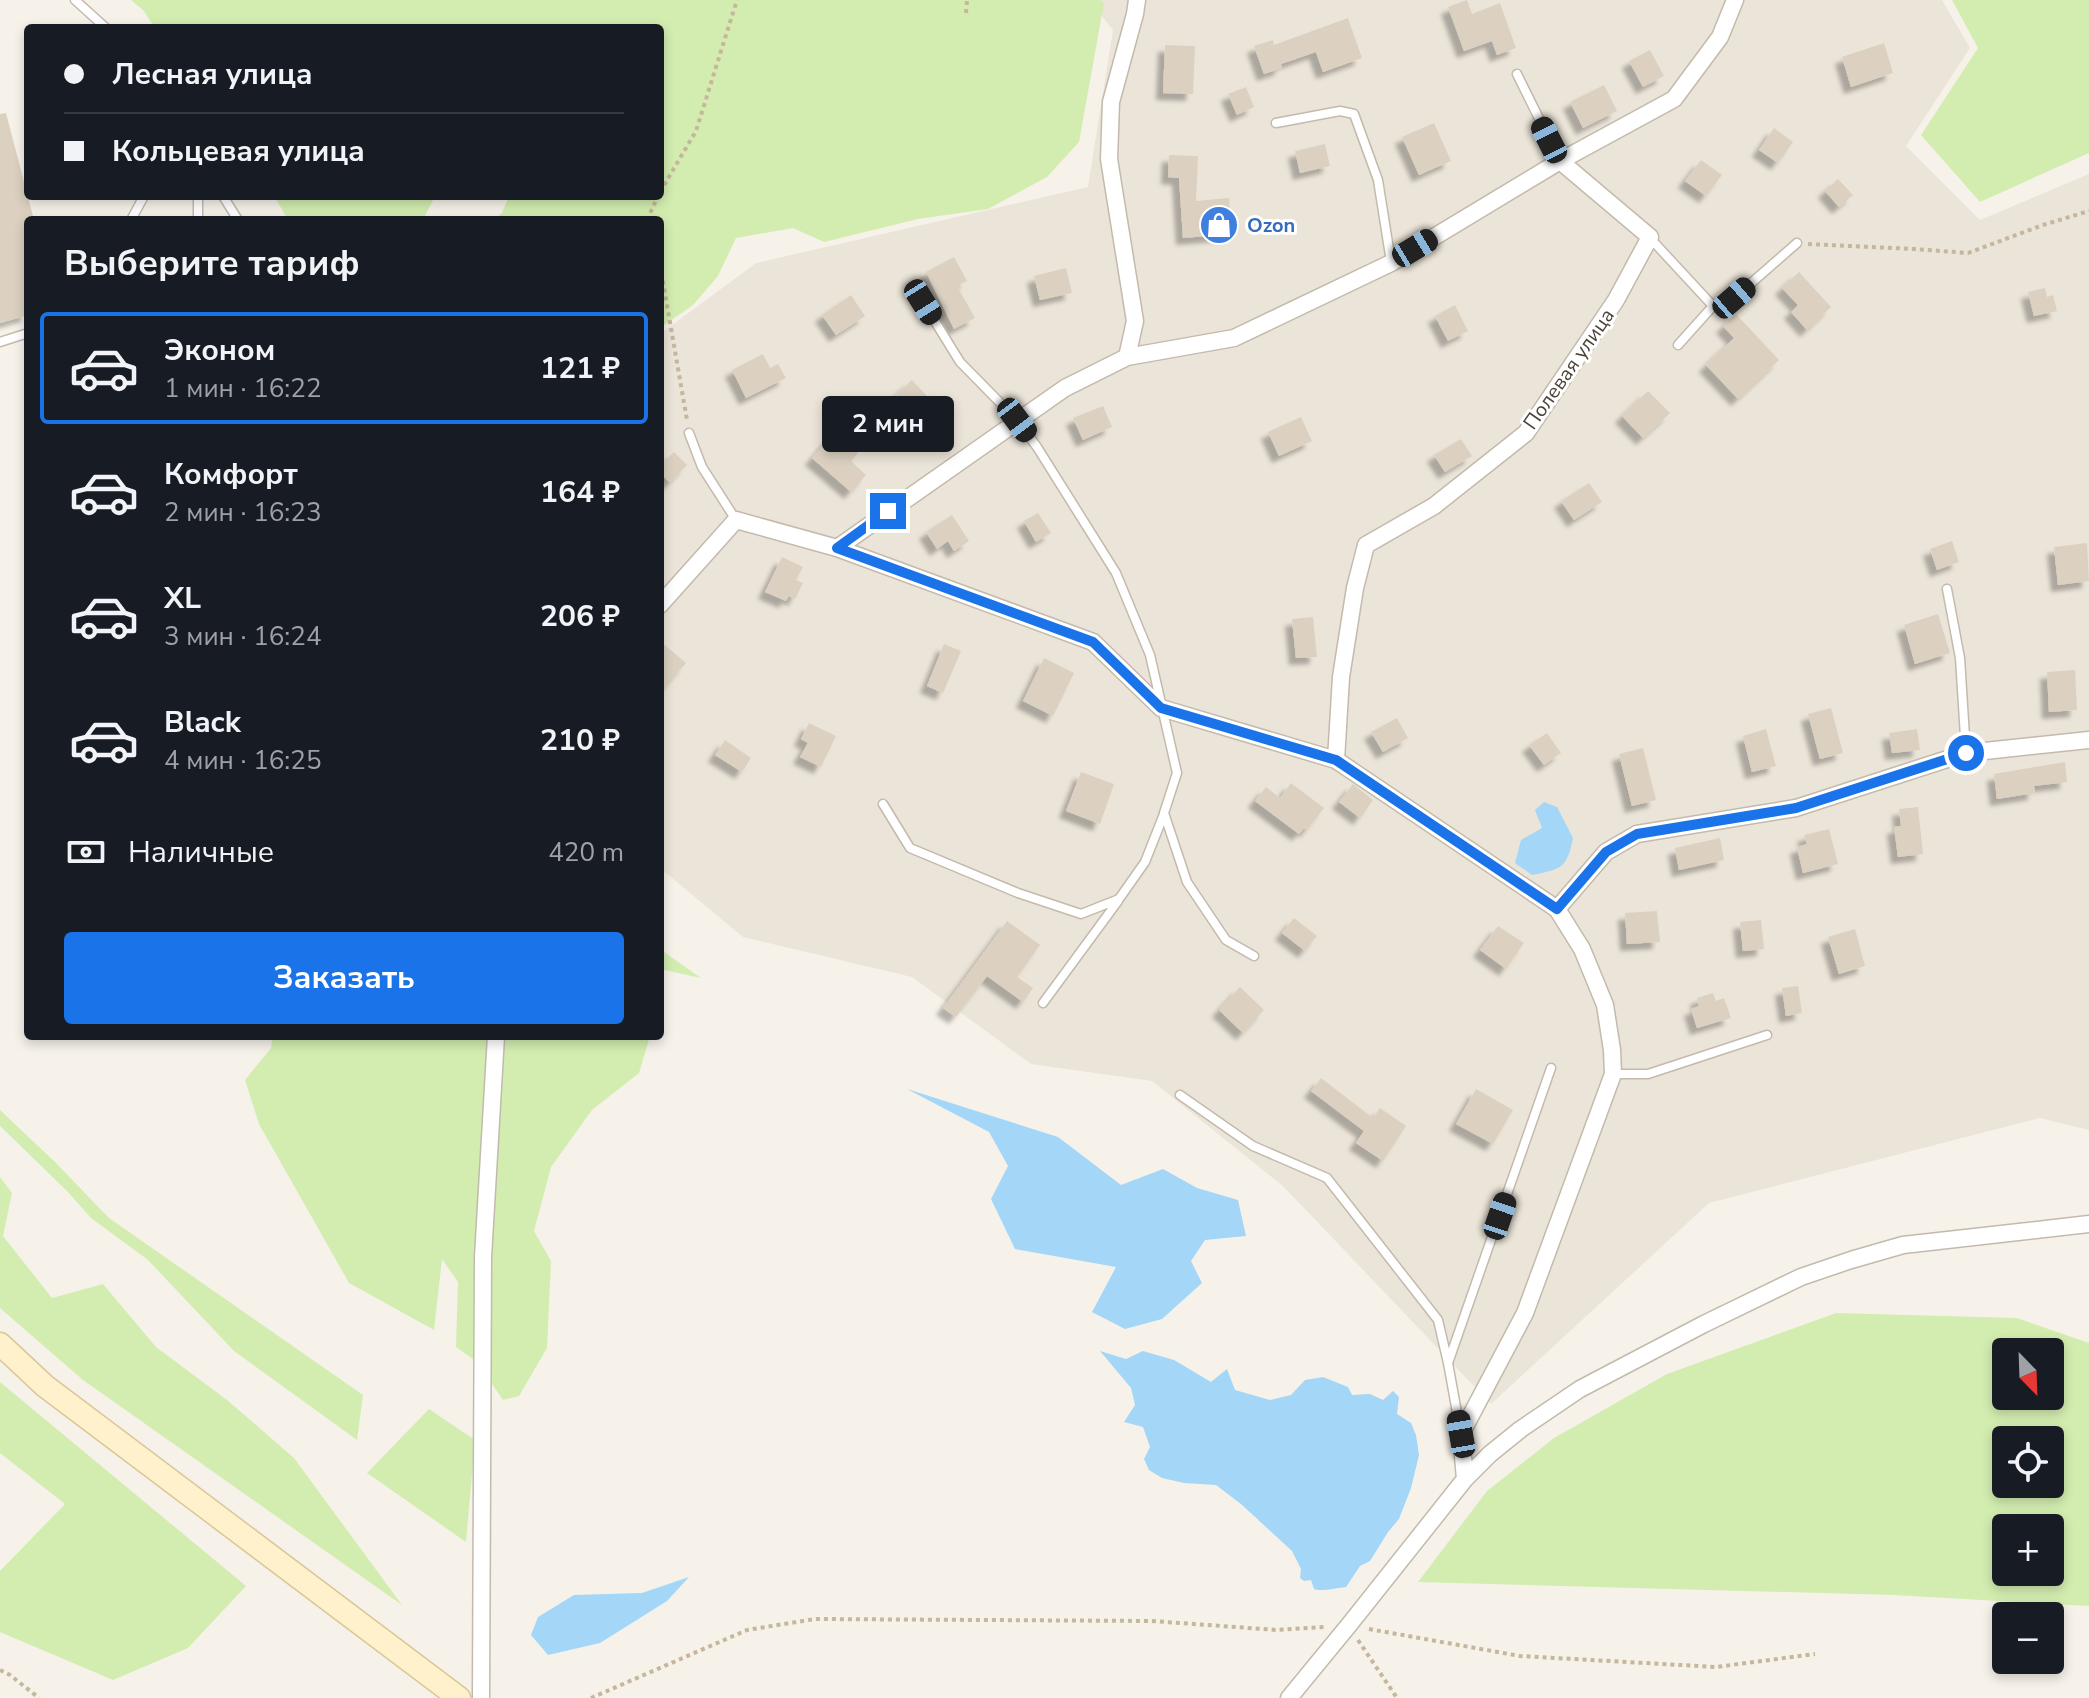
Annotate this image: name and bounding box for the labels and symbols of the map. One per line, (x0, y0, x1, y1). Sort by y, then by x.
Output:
car (1527, 113, 1571, 167)
shop icon: Ozon (1198, 204, 1240, 246)
place label: Ozon (1247, 212, 1295, 239)
car (1388, 225, 1442, 271)
car (1708, 273, 1760, 323)
car (900, 275, 946, 329)
street label: Полевая улица (1517, 303, 1621, 435)
car (993, 394, 1041, 446)
callout: 2 мин (822, 395, 954, 451)
route end (870, 493, 906, 529)
route start (1948, 735, 1984, 771)
car (1481, 1189, 1519, 1243)
north arrow (1992, 1338, 2064, 1410)
car (1445, 1408, 1477, 1460)

